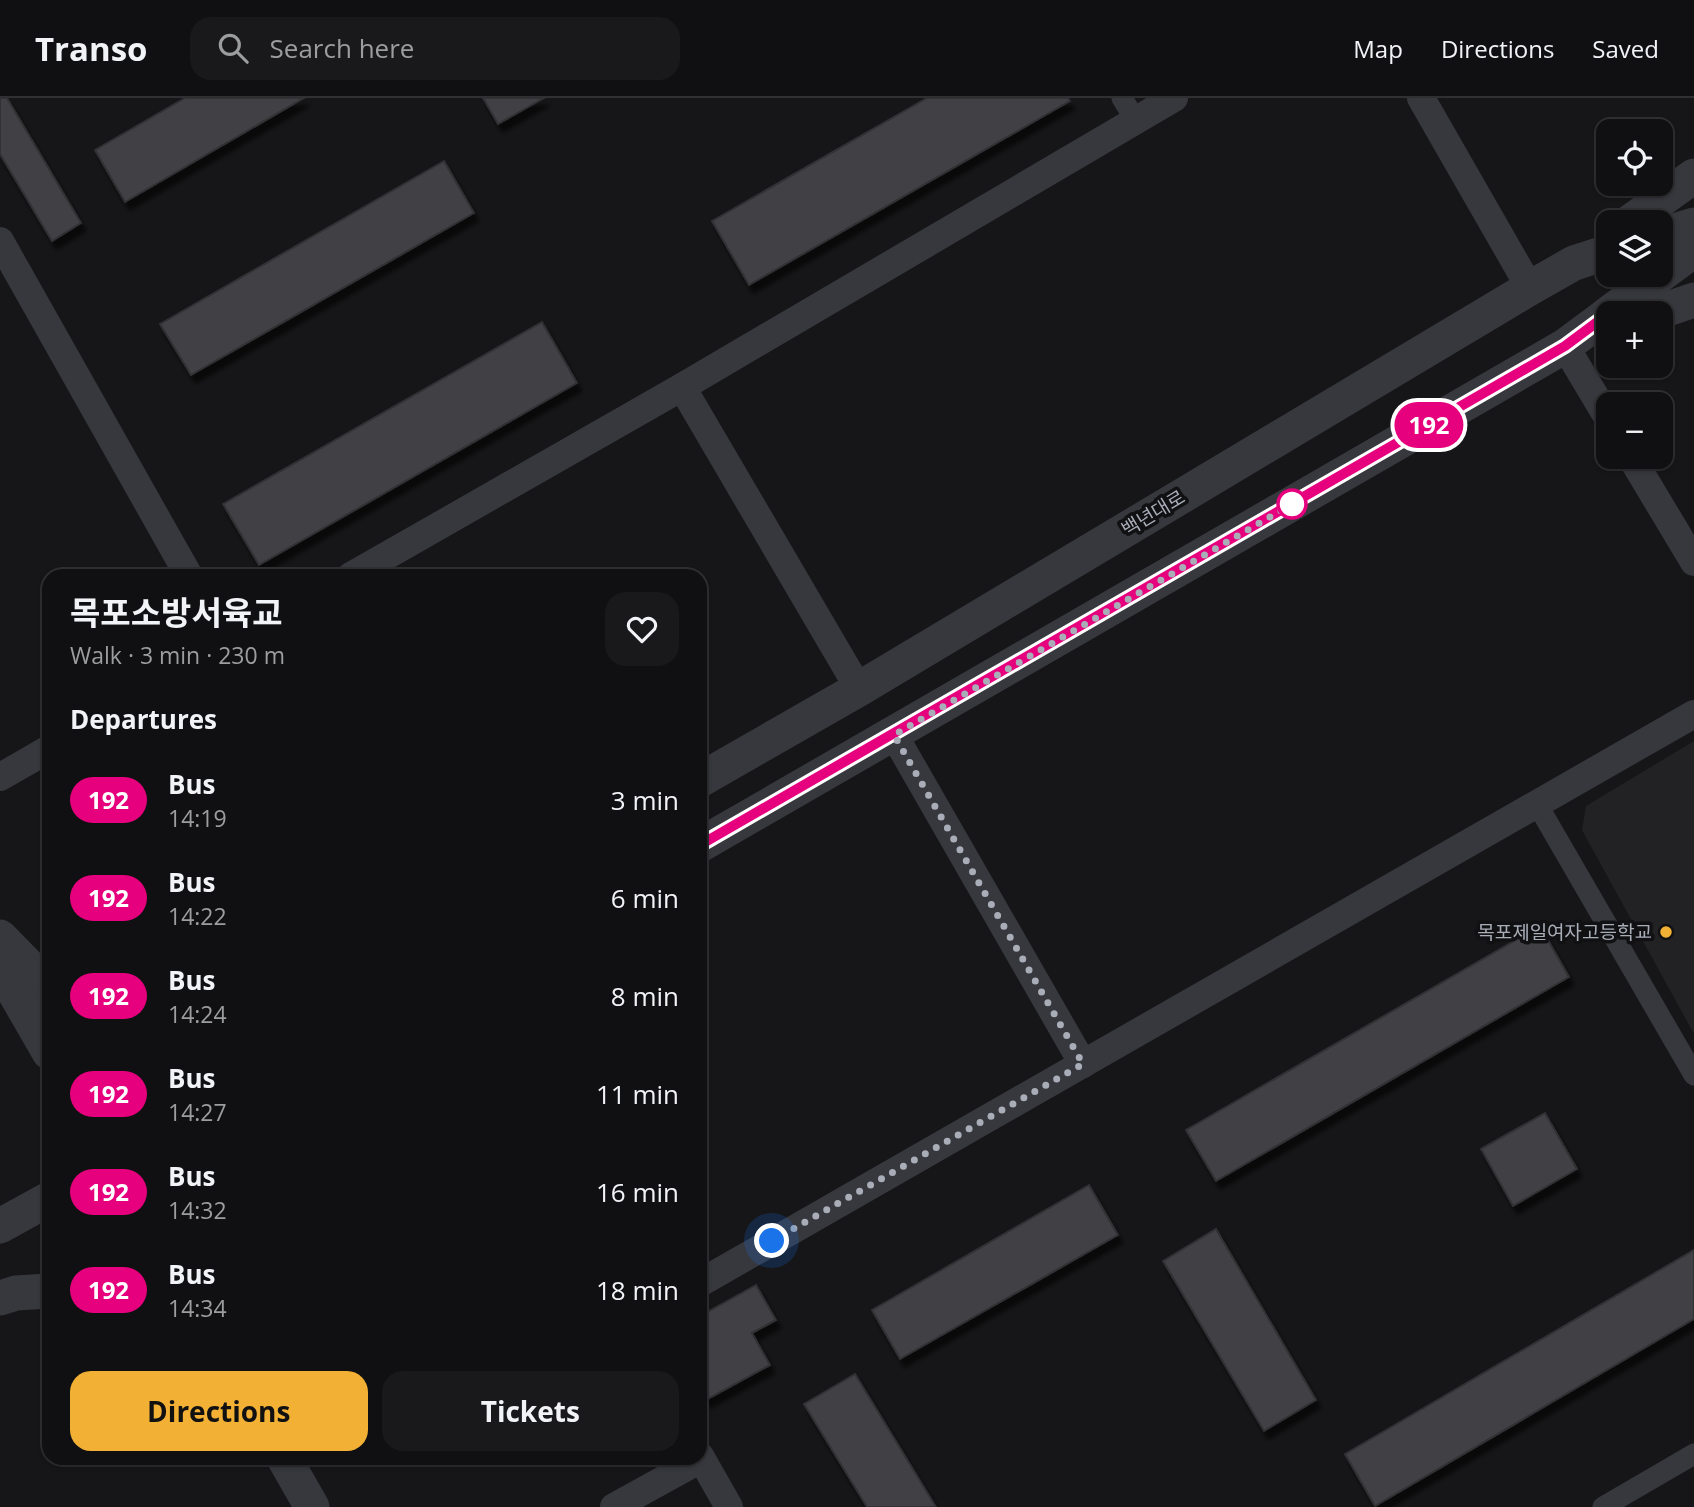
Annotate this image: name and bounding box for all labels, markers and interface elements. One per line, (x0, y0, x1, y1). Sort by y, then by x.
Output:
search box (190, 17, 680, 80)
text: Transo (35, 26, 148, 71)
icon: search (214, 29, 252, 67)
text: Search here (270, 30, 414, 66)
text: Map (1353, 32, 1403, 65)
text: Directions (1441, 32, 1554, 65)
text: Saved (1592, 32, 1659, 65)
map controls (1596, 119, 1673, 469)
button: locate (1596, 119, 1673, 196)
button: layers (1596, 210, 1673, 287)
button: + (1596, 301, 1673, 378)
button: − (1596, 392, 1673, 469)
line badge: 192 (1389, 402, 1469, 448)
text: 192 (1408, 408, 1450, 441)
street label: 백년대로 (1116, 484, 1190, 542)
unlabelled marker (1277, 489, 1307, 519)
text: 목포소방서육교 (70, 590, 283, 635)
button: heart (605, 592, 679, 666)
text: Walk · 3 min · 230 m (70, 639, 285, 671)
text: Departures (70, 701, 217, 737)
text: Bus (168, 766, 215, 802)
text: 3 min (611, 782, 679, 818)
text: 192 (88, 783, 129, 816)
text: 14:19 (168, 802, 227, 834)
text: Bus (168, 864, 215, 900)
text: 6 min (611, 880, 679, 916)
text: 192 (88, 881, 129, 914)
text: 14:22 (168, 900, 227, 932)
place label: 목포제일여자고등학교 (1477, 919, 1652, 945)
marker: 목포제일여자고등학교 (1658, 924, 1674, 940)
text: Bus (168, 962, 215, 998)
text: 8 min (611, 978, 679, 1014)
text: 192 (88, 979, 129, 1012)
text: 14:24 (168, 998, 227, 1030)
text: Bus (168, 1060, 215, 1096)
text: 11 min (596, 1076, 679, 1112)
text: 192 (88, 1077, 129, 1110)
text: 14:27 (168, 1096, 227, 1128)
text: Bus (168, 1158, 215, 1194)
text: 16 min (596, 1174, 679, 1210)
text: 192 (88, 1175, 129, 1208)
text: 14:32 (168, 1194, 227, 1226)
your location (754, 1223, 789, 1258)
text: Bus (168, 1256, 215, 1292)
text: 18 min (596, 1272, 679, 1308)
text: 192 (88, 1273, 129, 1306)
text: 14:34 (168, 1292, 227, 1324)
button: Directions (70, 1371, 368, 1451)
button: Tickets (382, 1371, 679, 1451)

